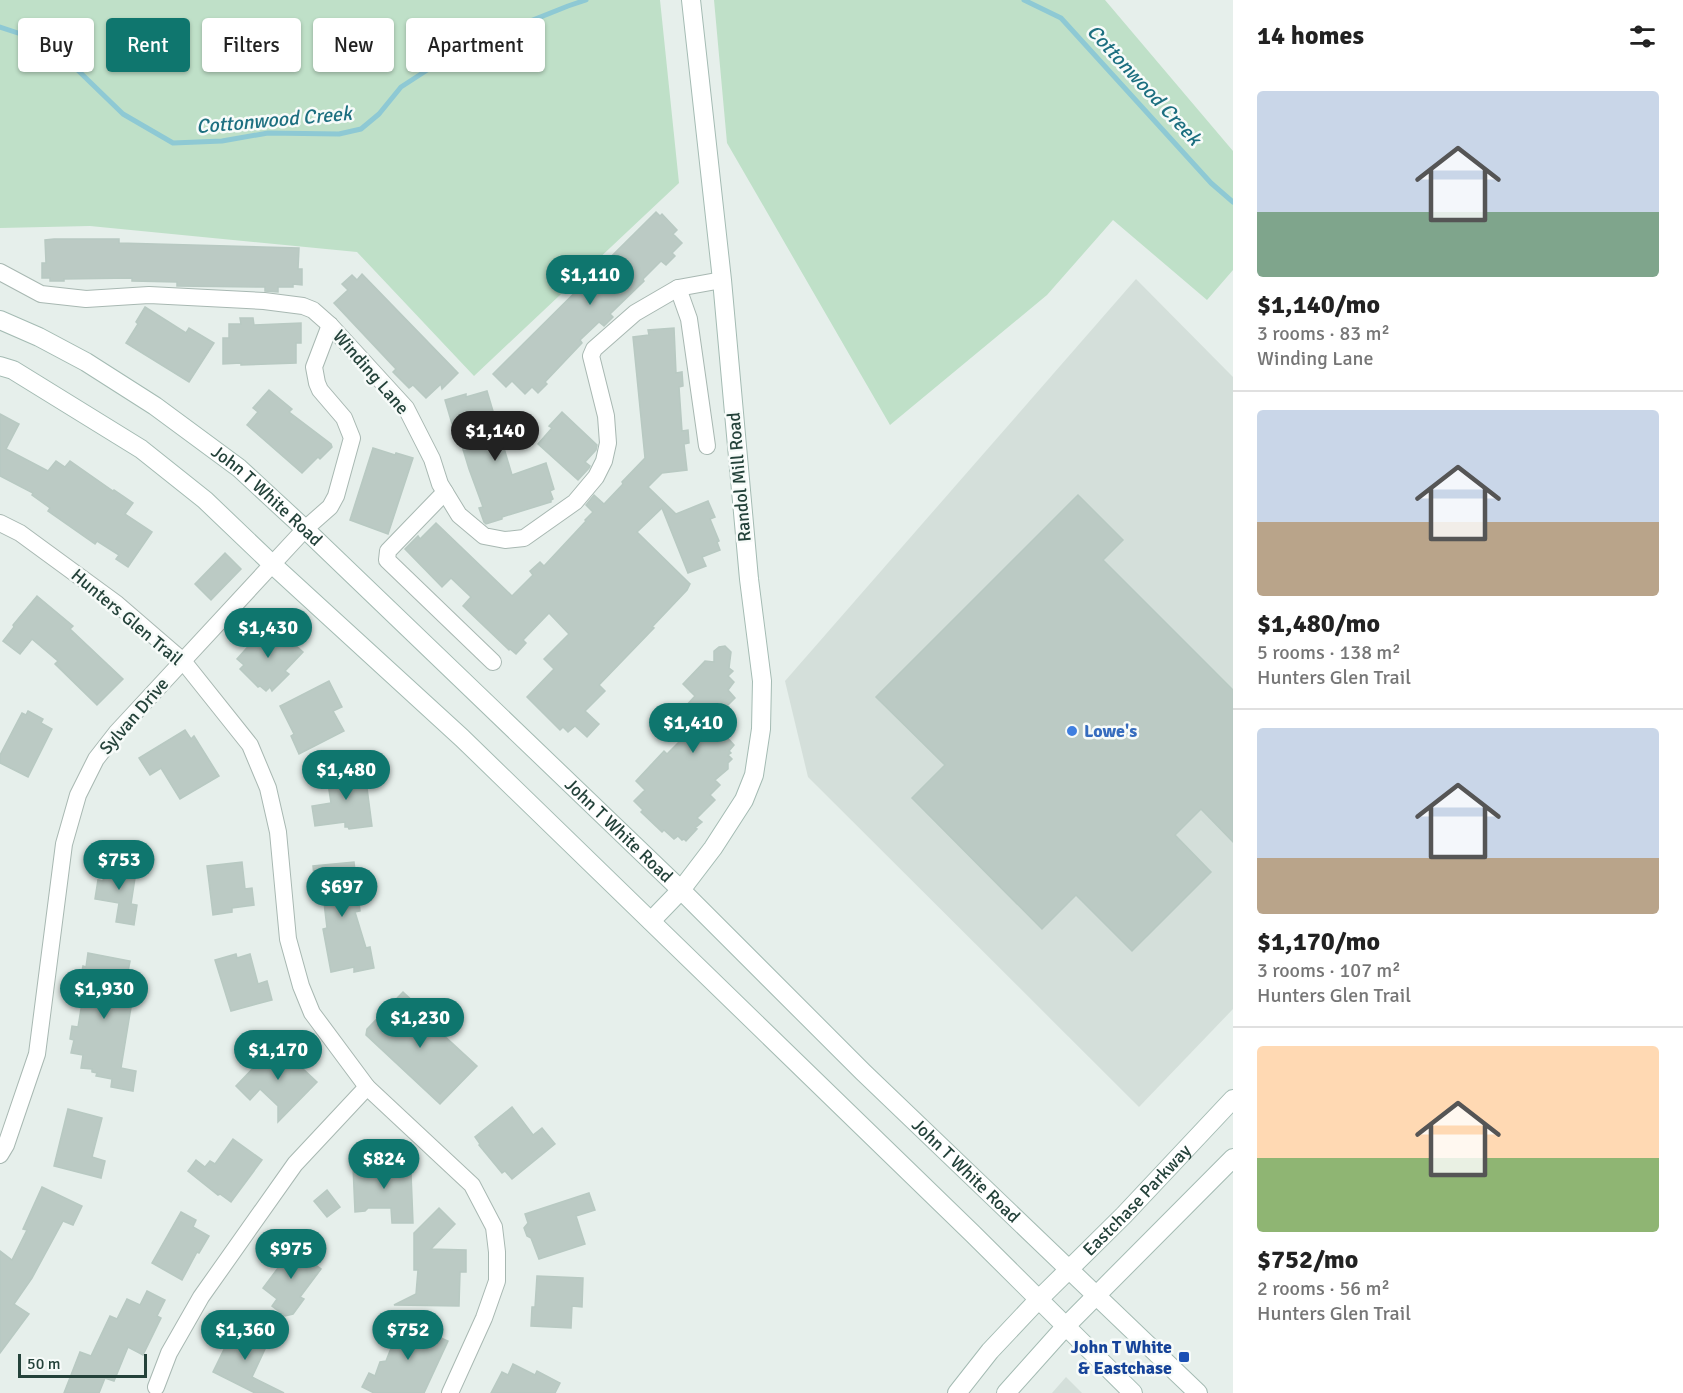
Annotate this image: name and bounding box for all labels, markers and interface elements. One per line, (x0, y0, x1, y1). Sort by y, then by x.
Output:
chip: Buy (18, 18, 94, 72)
chip: Rent (106, 18, 190, 72)
chip: Filters (202, 18, 301, 72)
chip: New (313, 18, 394, 72)
chip: Apartment (406, 18, 545, 72)
water label: Cottonwood Creek (1082, 19, 1208, 152)
text: 14 homes (1257, 20, 1364, 52)
icon: filters (1626, 20, 1659, 53)
water label: Cottonwood Creek (195, 101, 355, 139)
icon: home (1404, 130, 1512, 238)
pin: $1,110 (541, 255, 639, 306)
text: $1,110 (560, 262, 620, 287)
text: $1,140/mo (1257, 289, 1380, 321)
text: 3 rooms · 83 m² (1257, 321, 1390, 346)
street label: Winding Lane (328, 325, 414, 419)
text: Winding Lane (1257, 346, 1373, 371)
pin: $1,140 (446, 411, 544, 462)
street label: Randol Mill Road (722, 411, 756, 543)
text: $1,140 (465, 418, 525, 443)
street label: John T White Road (207, 440, 327, 551)
icon: home (1404, 449, 1512, 557)
street label: Hunters Glen Trail (67, 564, 187, 670)
pin: $1,430 (219, 608, 317, 659)
text: $1,480/mo (1257, 608, 1380, 640)
text: $1,430 (238, 615, 298, 640)
text: 5 rooms · 138 m² (1257, 640, 1401, 665)
text: Hunters Glen Trail (1257, 665, 1411, 690)
street label: Sylvan Drive (95, 673, 173, 759)
pin: $1,410 (644, 703, 742, 754)
text: $1,410 (663, 710, 723, 735)
place label: Lowe's (1084, 720, 1137, 742)
marker: Lowe's (1065, 724, 1079, 738)
pin: $1,480 (297, 750, 395, 801)
text: $1,480 (316, 757, 376, 782)
icon: home (1404, 767, 1512, 875)
street label: John T White Road (560, 773, 678, 887)
pin: $753 (83, 840, 155, 891)
text: $753 (97, 847, 141, 872)
pin: $697 (306, 867, 378, 918)
text: $697 (320, 874, 364, 899)
text: $1,170/mo (1257, 926, 1380, 958)
text: 3 rooms · 107 m² (1257, 958, 1401, 983)
pin: $1,930 (55, 969, 153, 1020)
text: $1,930 (74, 976, 134, 1001)
text: Hunters Glen Trail (1257, 983, 1411, 1008)
pin: $1,230 (371, 998, 469, 1049)
text: $1,230 (390, 1005, 450, 1030)
pin: $1,170 (229, 1030, 327, 1081)
text: $1,170 (248, 1037, 308, 1062)
icon: home (1404, 1085, 1512, 1193)
street label: John T White Road (907, 1114, 1025, 1227)
pin: $824 (348, 1139, 420, 1190)
street label: Eastchase Parkway (1078, 1139, 1196, 1260)
text: $824 (362, 1146, 406, 1171)
pin: $975 (255, 1229, 327, 1280)
text: $975 (269, 1236, 313, 1261)
text: $752/mo (1257, 1244, 1358, 1276)
text: 2 rooms · 56 m² (1257, 1276, 1390, 1301)
text: Hunters Glen Trail (1257, 1301, 1411, 1326)
pin: $1,360 (196, 1310, 294, 1361)
pin: $752 (372, 1310, 444, 1361)
text: $1,360 (215, 1317, 275, 1342)
text: $752 (386, 1317, 430, 1342)
place label: John T White & Eastchase (1071, 1336, 1172, 1379)
marker: John T White & Eastchase (1177, 1350, 1191, 1364)
scale bar (18, 1351, 147, 1378)
text: 50 m (27, 1354, 61, 1374)

